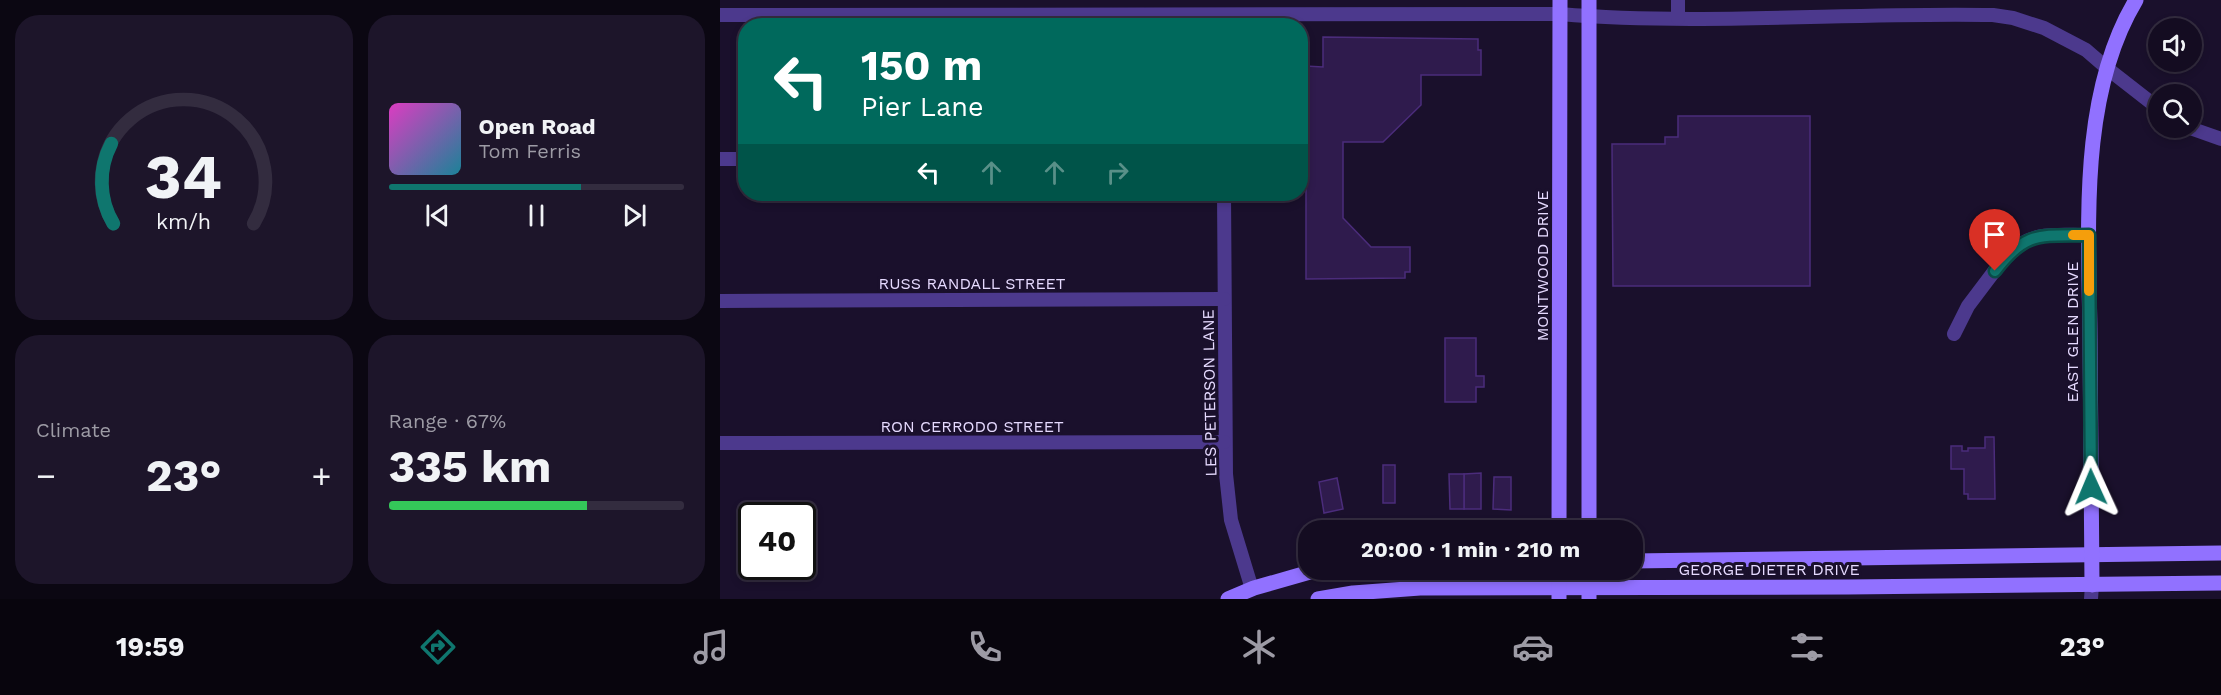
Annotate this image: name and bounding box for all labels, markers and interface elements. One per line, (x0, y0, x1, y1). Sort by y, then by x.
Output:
map controls (2148, 18, 2202, 138)
button: sound (2148, 18, 2202, 72)
text: 150 m (861, 41, 982, 90)
icon: left (762, 42, 840, 120)
button: search (2148, 84, 2202, 138)
text: Pier Lane (861, 91, 984, 123)
text: Open Road (479, 114, 596, 139)
text: Tom Ferris (479, 139, 581, 163)
text: 34 (145, 141, 222, 214)
icon: left (912, 156, 945, 189)
icon: ahead (975, 156, 1008, 189)
icon: ahead (1038, 156, 1071, 189)
icon: right (1101, 156, 1134, 189)
street label: MONTWOOD DRIVE (1533, 191, 1552, 341)
icon: previous (421, 199, 454, 232)
icon: pause (520, 199, 553, 232)
icon: next (618, 199, 651, 232)
pin (1969, 209, 2020, 271)
text: km/h (156, 210, 211, 235)
icon: arrive (1978, 218, 2011, 251)
street label: EAST GLEN DRIVE (2063, 261, 2082, 403)
street label: RUSS RANDALL STREET (879, 274, 1066, 293)
street label: LES PETERSON LANE (1199, 309, 1220, 477)
text: Range · 67% (389, 409, 506, 433)
street label: RON CERRODO STREET (880, 417, 1064, 436)
text: Climate (36, 418, 111, 442)
text: 335 km (389, 440, 551, 493)
text: 23° (146, 449, 222, 502)
position arrow (2059, 455, 2123, 519)
text: − (36, 456, 56, 495)
text: + (312, 456, 332, 495)
speed limit sign: 40 (738, 502, 816, 580)
text: 20:00 · 1 min · 210 m (1361, 537, 1580, 562)
street label: GEORGE DIETER DRIVE (1678, 560, 1860, 579)
icon: directions (417, 626, 459, 668)
icon: music (690, 626, 732, 668)
icon: phone (964, 626, 1006, 668)
icon: climate (1238, 626, 1280, 668)
icon: car (1512, 626, 1554, 668)
icon: filters (1786, 626, 1828, 668)
text: 19:59 (116, 631, 185, 663)
text: 23° (2060, 631, 2105, 663)

